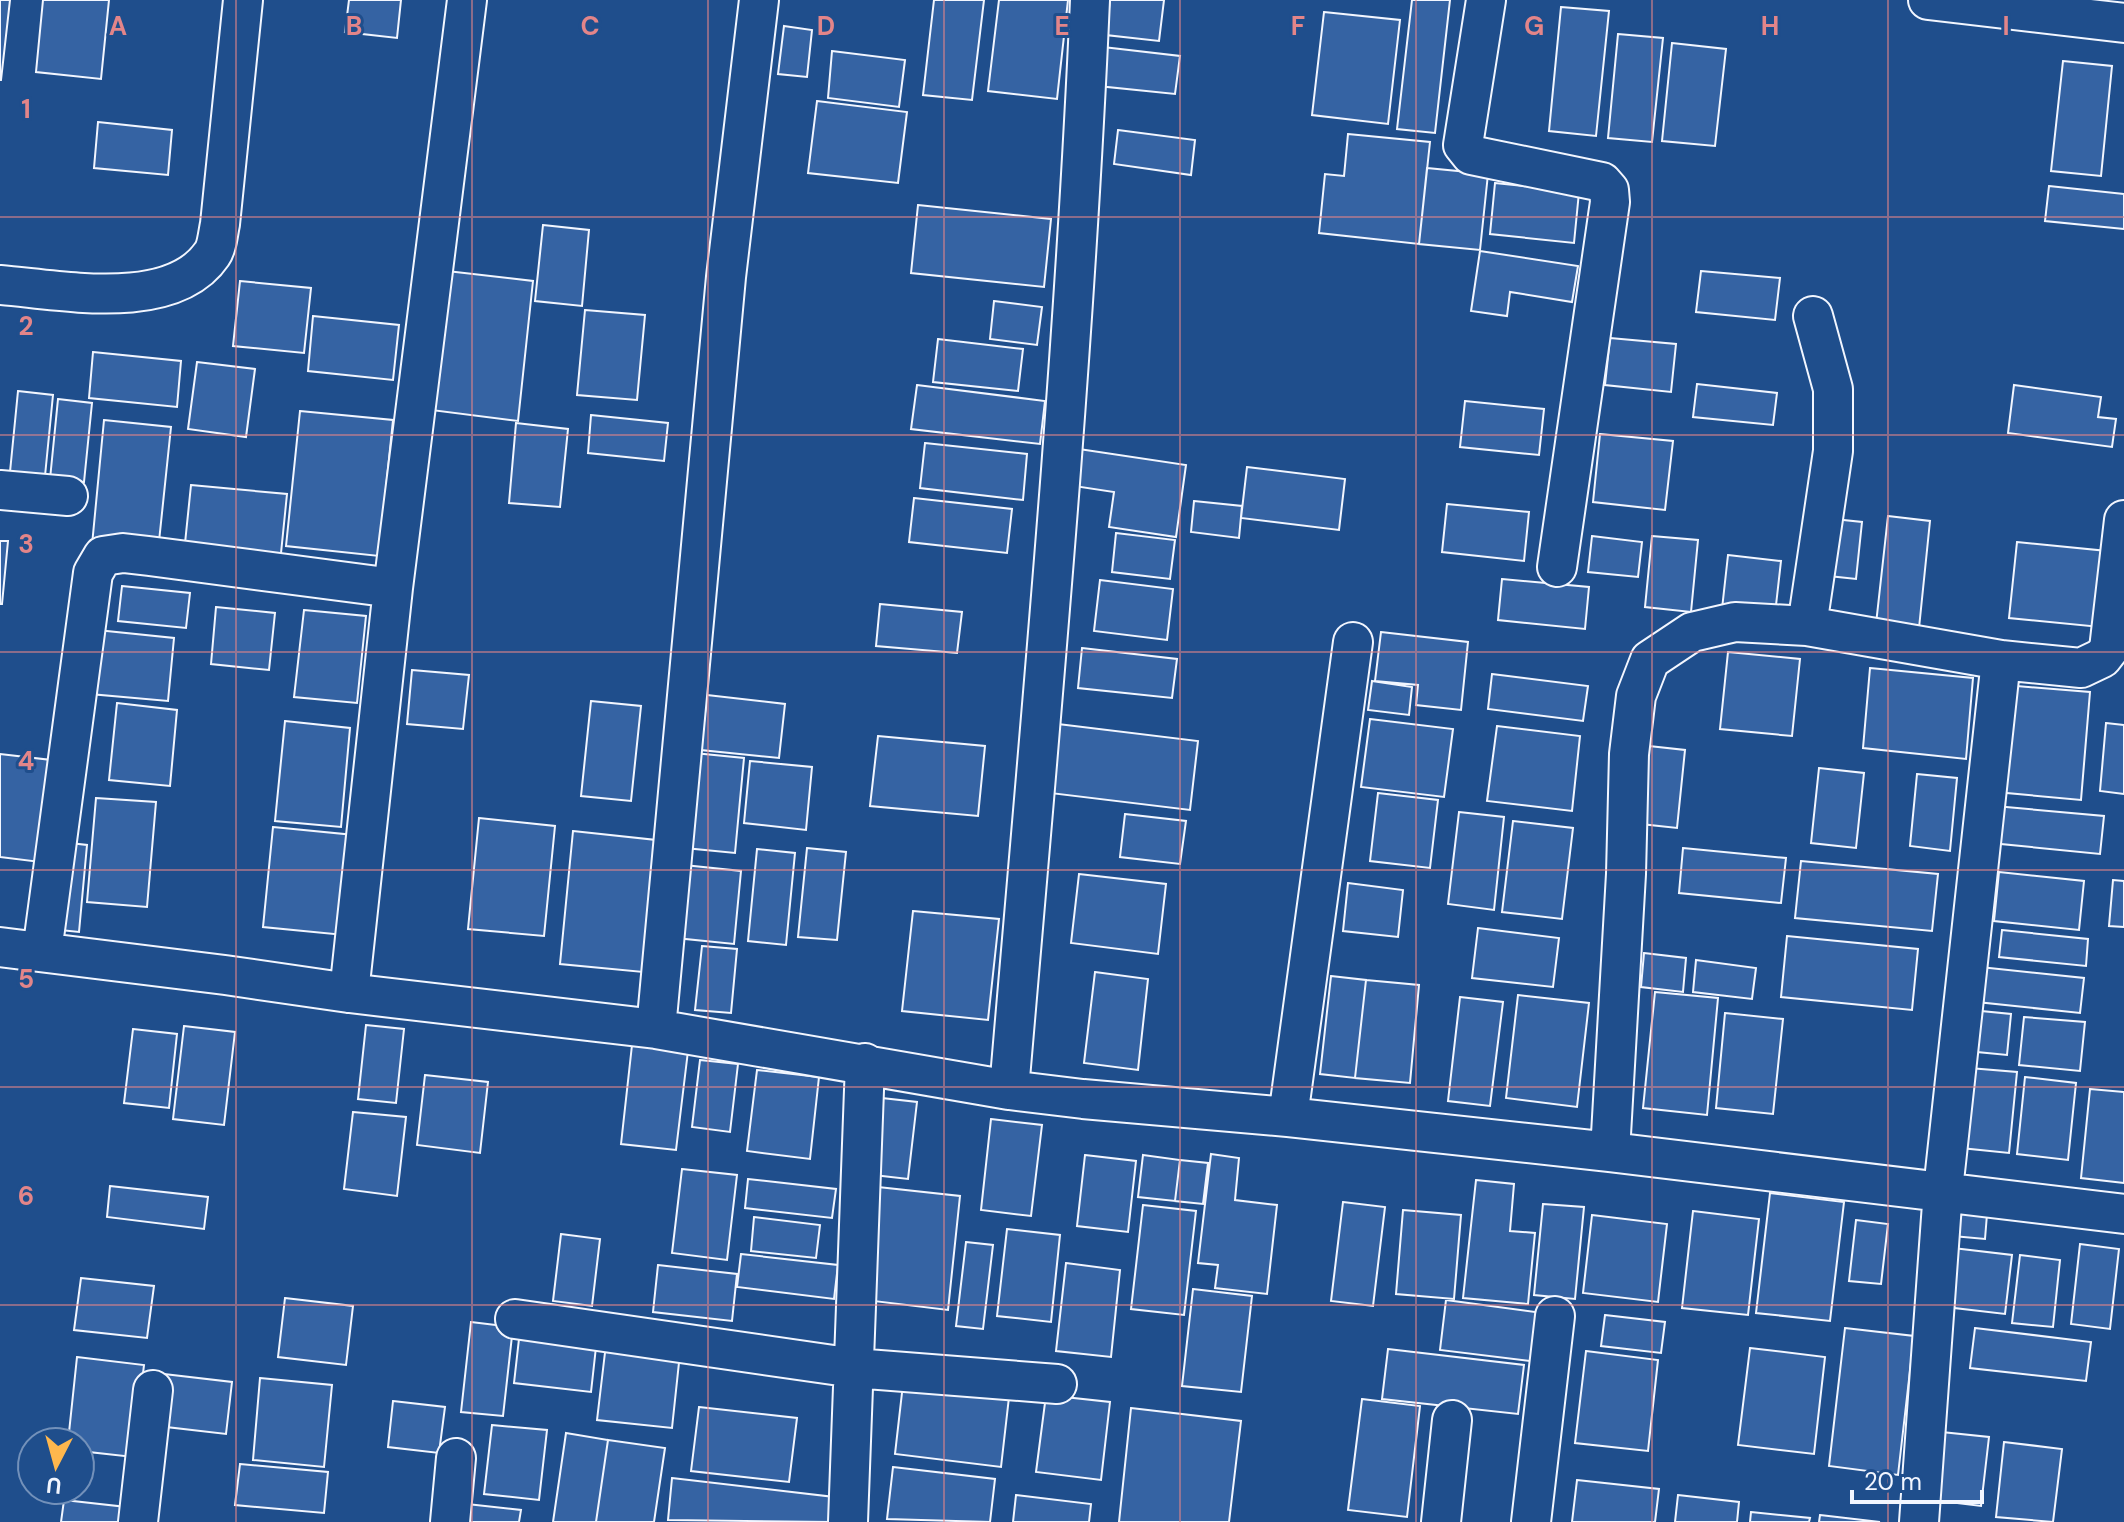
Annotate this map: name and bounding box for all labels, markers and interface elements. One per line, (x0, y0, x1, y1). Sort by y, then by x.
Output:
text: A (109, 9, 127, 43)
text: B (346, 9, 362, 43)
text: C (580, 9, 600, 43)
text: D (817, 9, 835, 43)
text: E (1054, 9, 1070, 43)
text: F (1291, 9, 1305, 43)
text: G (1524, 9, 1544, 43)
text: H (1761, 9, 1779, 43)
text: I (2002, 9, 2010, 43)
text: 1 (21, 92, 31, 126)
text: 2 (18, 309, 34, 343)
text: 3 (18, 527, 34, 561)
text: 4 (18, 744, 34, 778)
text: 5 (18, 962, 34, 996)
text: 6 (18, 1179, 34, 1213)
north arrow (16, 1426, 96, 1506)
scale bar (1852, 1454, 1982, 1504)
text: 20 m (1864, 1466, 1922, 1497)
text: U (45, 1470, 63, 1501)

